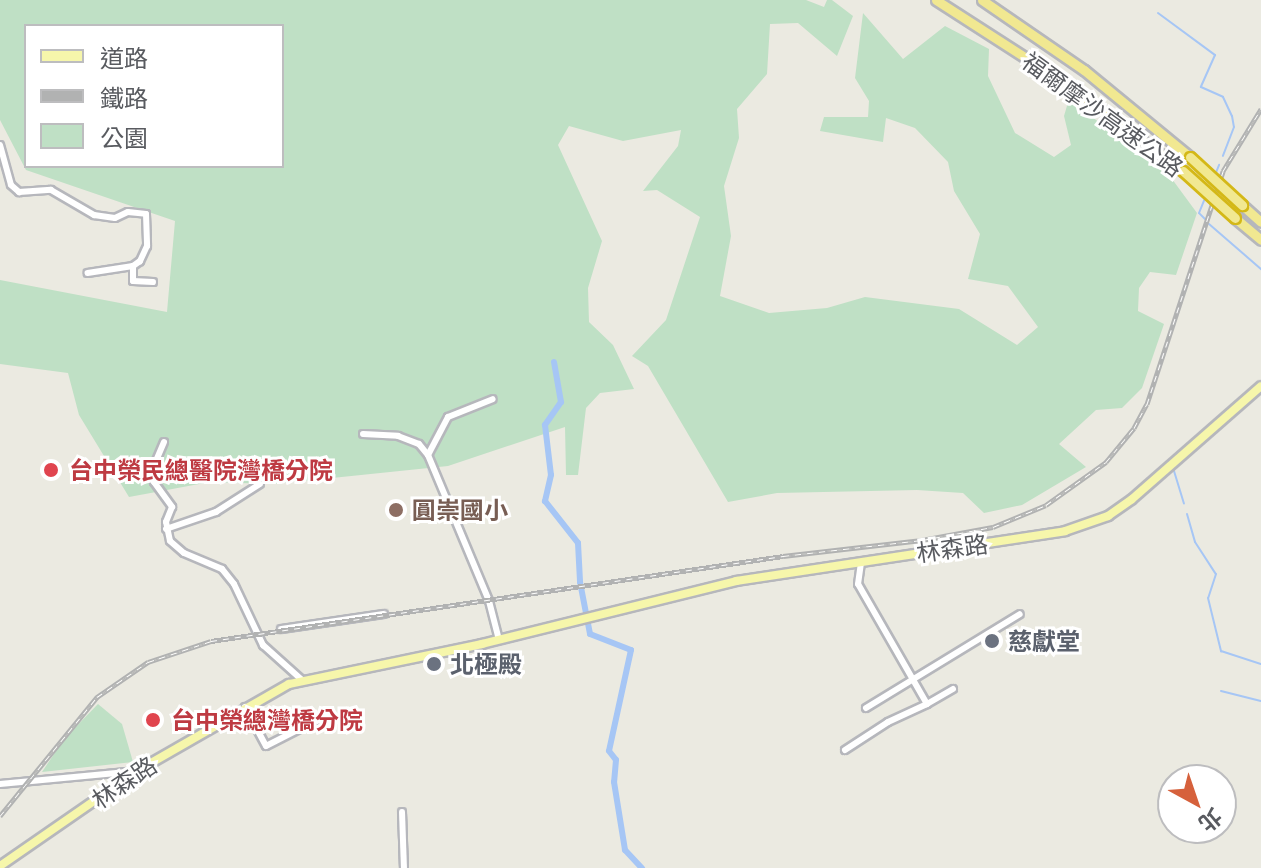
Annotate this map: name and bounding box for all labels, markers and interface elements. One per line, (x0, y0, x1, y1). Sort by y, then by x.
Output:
legend (24, 24, 284, 168)
text: 道路 (100, 41, 148, 74)
street label: 福爾摩沙高速公路 (1017, 46, 1189, 182)
text: 鐵路 (100, 81, 148, 114)
text: 公園 (100, 121, 148, 154)
place label: 台中榮民總醫院灣橋分院 (69, 456, 333, 484)
marker: 台中榮民總醫院灣橋分院 (40, 459, 62, 481)
place label: 圓崇國小 (412, 496, 508, 524)
marker: 圓崇國小 (387, 501, 405, 519)
street label: 林森路 (914, 529, 990, 567)
place label: 慈獻堂 (1008, 627, 1080, 655)
marker: 慈獻堂 (983, 632, 1001, 650)
place label: 北極殿 (450, 650, 522, 678)
marker: 北極殿 (425, 655, 443, 673)
place label: 台中榮總灣橋分院 (171, 706, 363, 734)
marker: 台中榮總灣橋分院 (142, 709, 164, 731)
street label: 林森路 (86, 750, 162, 814)
north arrow (1157, 764, 1237, 844)
text: 北 (1193, 802, 1229, 839)

